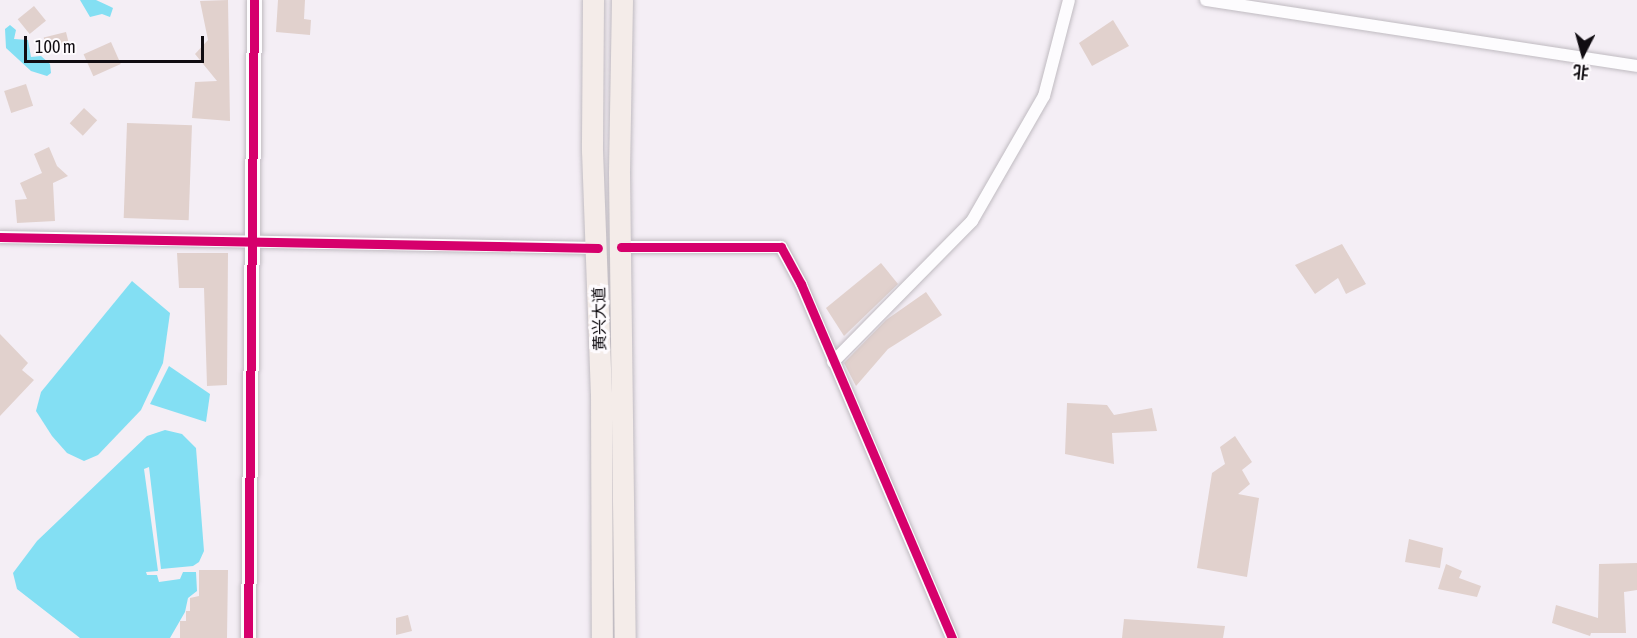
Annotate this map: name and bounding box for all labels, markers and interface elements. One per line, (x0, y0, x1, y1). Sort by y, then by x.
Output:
scale bar (27, 24, 207, 62)
north arrow (1553, 24, 1613, 84)
text: 100 m (35, 36, 76, 57)
text: 北 (1572, 62, 1590, 82)
street label: 黄兴大道 (589, 287, 609, 351)

